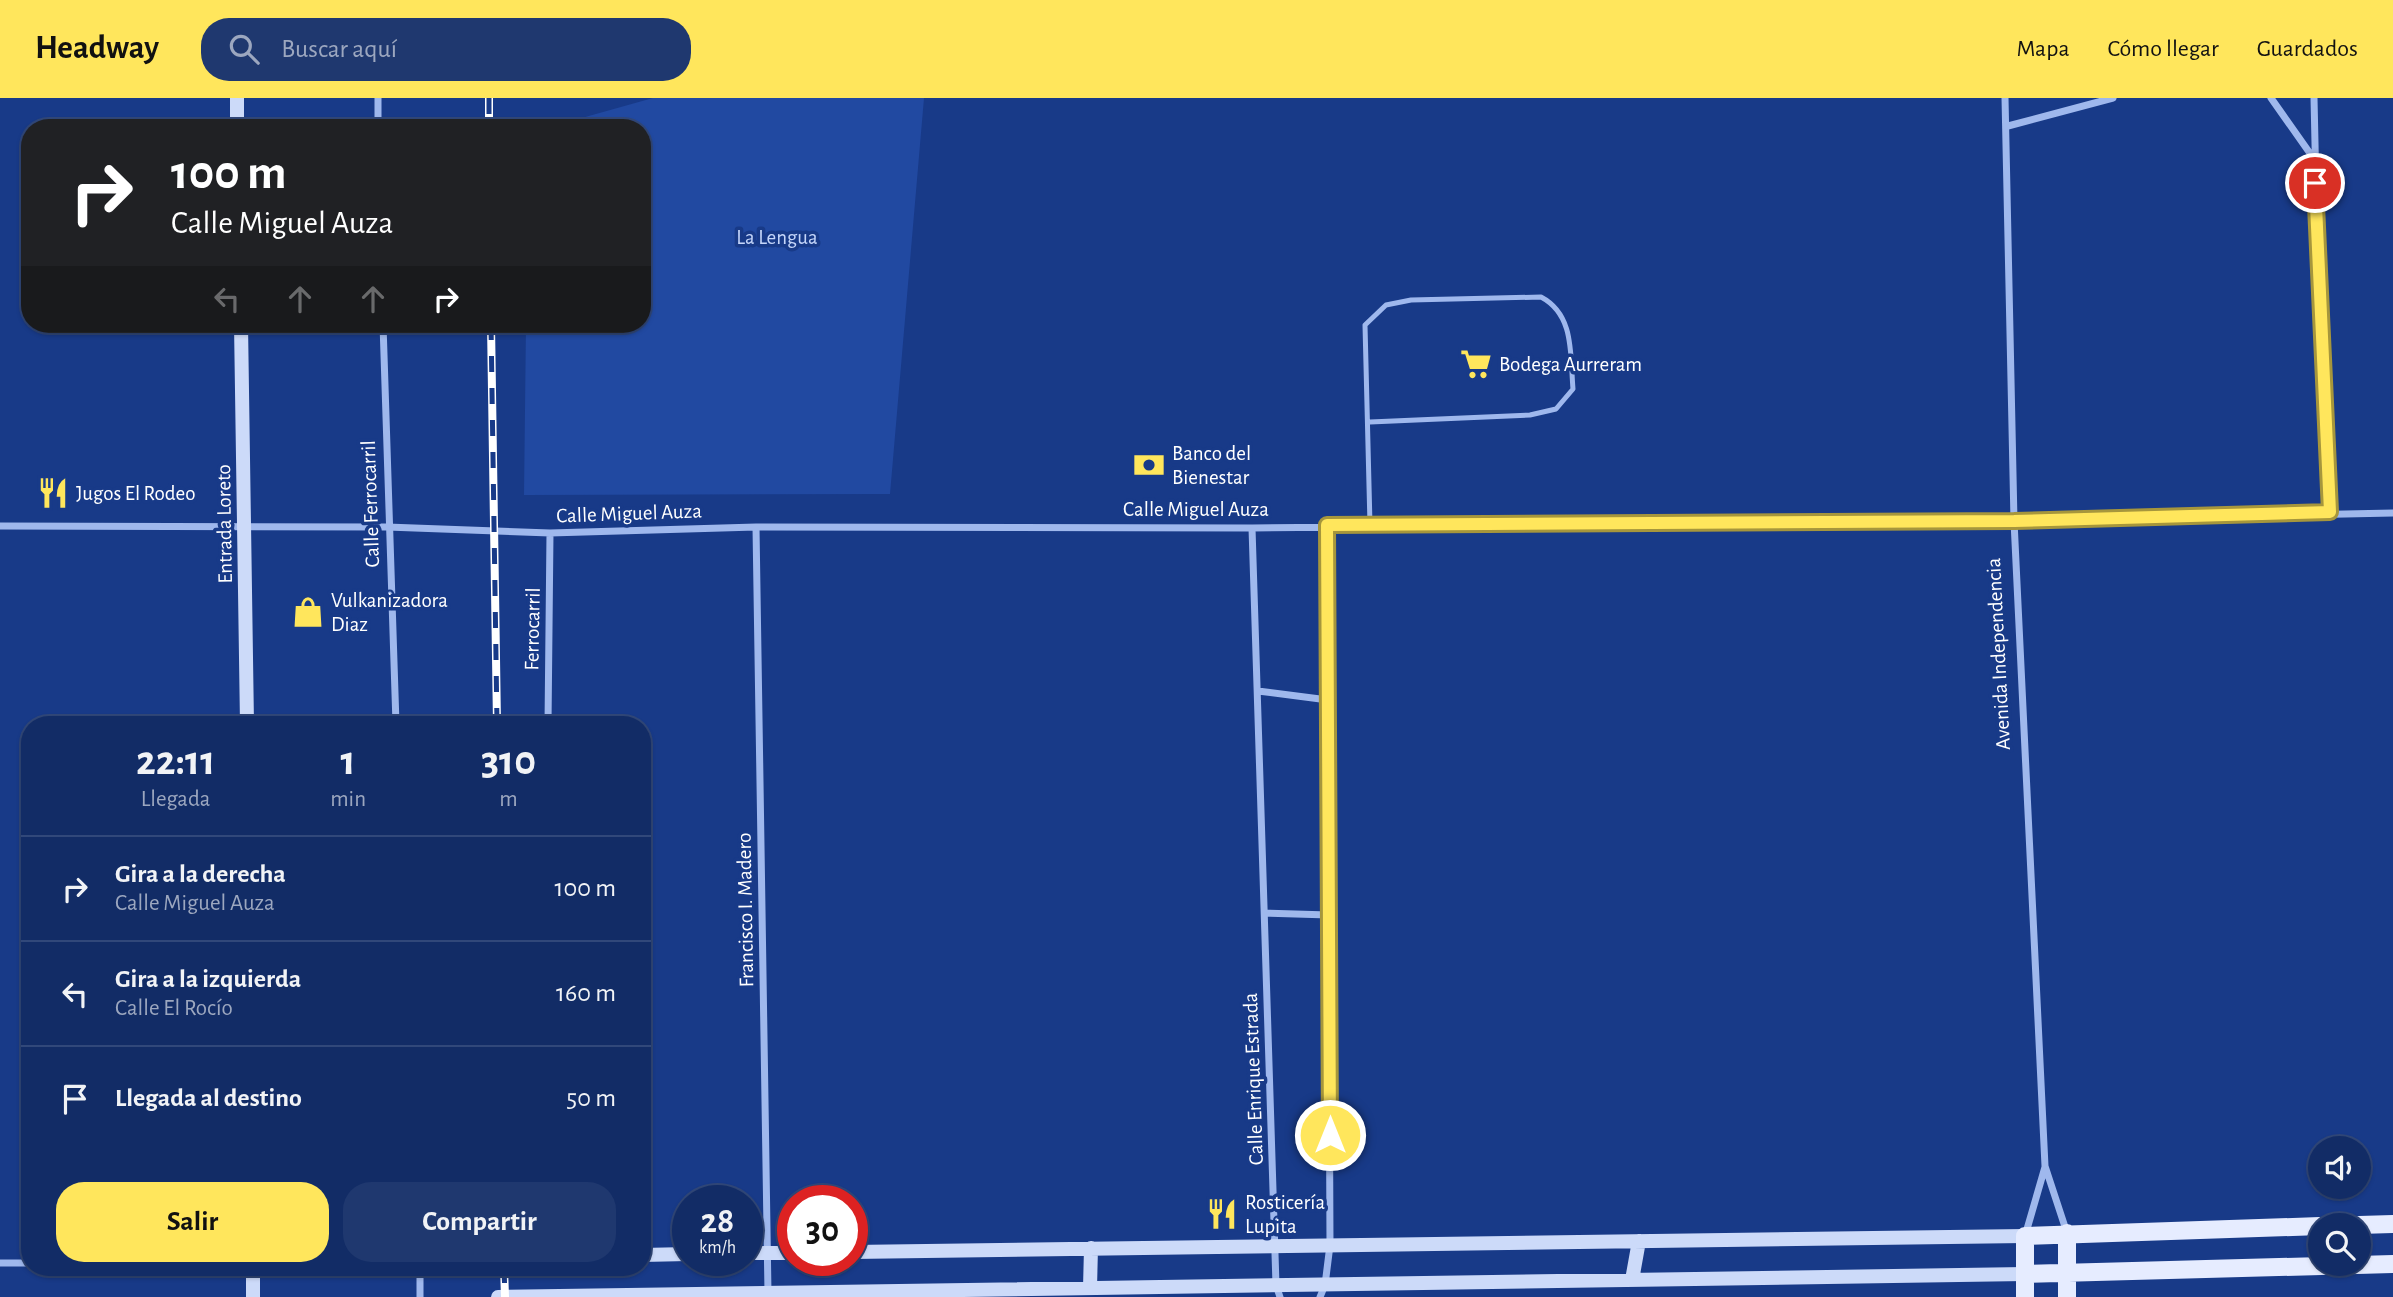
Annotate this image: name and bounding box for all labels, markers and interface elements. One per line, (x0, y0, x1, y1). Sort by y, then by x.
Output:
search box (201, 18, 691, 81)
icon: search (225, 30, 263, 68)
text: Headway (35, 32, 159, 65)
text: Buscar aquí (281, 36, 397, 62)
text: Mapa (2016, 37, 2070, 61)
text: Cómo llegar (2108, 37, 2219, 61)
text: Guardados (2257, 37, 2358, 61)
icon: right (56, 147, 147, 238)
text: 100 m (171, 149, 287, 198)
pin (2285, 153, 2345, 213)
icon: arrive (2296, 164, 2334, 202)
text: Calle Miguel Auza (171, 207, 393, 239)
park label: La Lengua (736, 227, 818, 248)
icon: left (208, 280, 246, 318)
icon: ahead (281, 280, 319, 318)
icon: ahead (354, 280, 392, 318)
icon: right (427, 280, 465, 318)
supermarket icon: Bodega Aurreram (1459, 347, 1493, 381)
place label: Bodega Aurreram (1499, 354, 1642, 375)
street label: Calle Ferrocarril (358, 440, 383, 568)
place label: Banco del Bienestar (1172, 443, 1251, 488)
bank icon: Banco del Bienestar (1132, 448, 1166, 482)
street label: Entrada Loreto (213, 464, 236, 584)
restaurant icon: Jugos El Rodeo (36, 476, 70, 510)
place label: Jugos El Rodeo (76, 483, 196, 504)
street label: Calle Miguel Auza (1123, 499, 1269, 520)
street label: Calle Miguel Auza (556, 500, 703, 527)
street label: Avenida Independencia (1983, 557, 2014, 751)
street label: Ferrocarril (521, 587, 544, 671)
place label: Vulkanizadora Diaz (331, 590, 448, 635)
shop icon: Vulkanizadora Diaz (291, 595, 325, 629)
text: 22:11 (136, 740, 215, 782)
text: 1 (341, 740, 356, 782)
text: 310 (481, 740, 536, 782)
text: Llegada (141, 788, 210, 811)
text: min (330, 788, 366, 811)
text: m (499, 788, 518, 811)
street label: Francisco I. Madero (734, 832, 757, 988)
text: Gira a la derecha (115, 861, 286, 887)
icon: right (56, 870, 94, 908)
text: 100 m (555, 875, 616, 901)
text: Calle Miguel Auza (115, 892, 275, 915)
text: Gira a la izquierda (115, 966, 301, 992)
icon: left (56, 975, 94, 1013)
text: 160 m (556, 980, 616, 1006)
street label: Calle Enrique Estrada (1240, 992, 1267, 1166)
text: Calle El Rocío (115, 997, 233, 1020)
icon: arrive (56, 1080, 94, 1118)
text: Llegada al destino (115, 1085, 302, 1111)
text: 50 m (566, 1085, 616, 1111)
position arrow (1293, 1098, 1367, 1172)
map controls (2308, 1136, 2371, 1276)
button: sound (2308, 1136, 2371, 1199)
button: Salir (56, 1182, 329, 1262)
button: Compartir (343, 1182, 616, 1262)
speed limit sign: 30 (777, 1185, 868, 1276)
place label: Rosticería Lupita (1245, 1192, 1325, 1237)
restaurant icon: Rosticería Lupita (1205, 1197, 1239, 1231)
text: 28 (701, 1204, 734, 1239)
button: search (2308, 1213, 2371, 1276)
text: km/h (699, 1239, 736, 1257)

